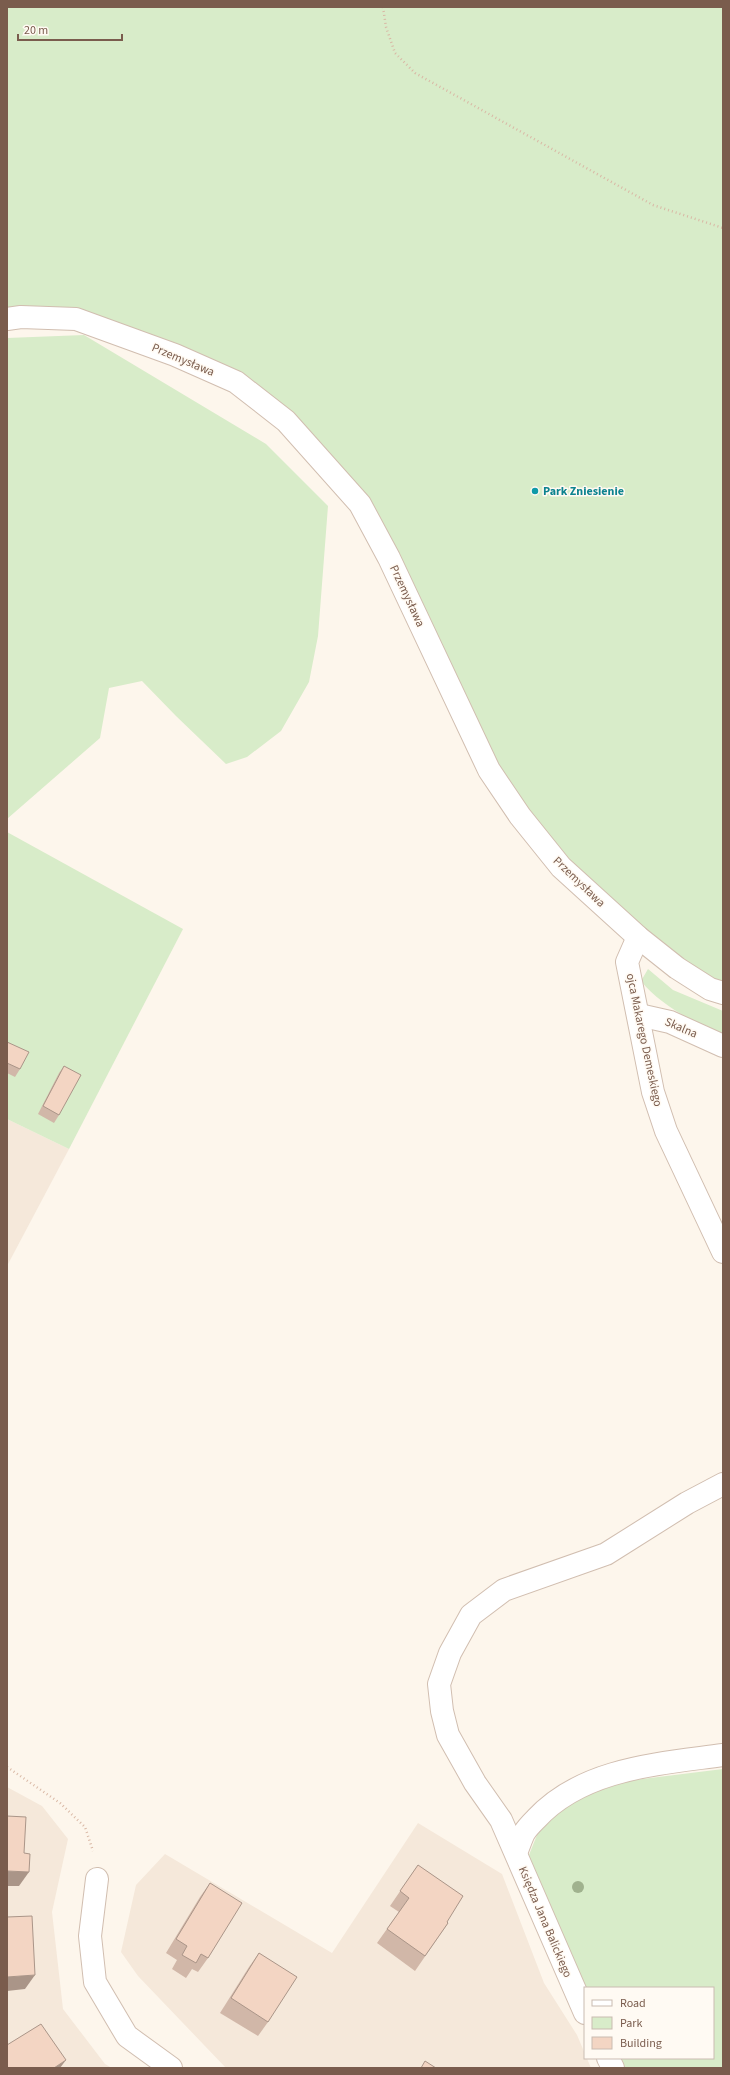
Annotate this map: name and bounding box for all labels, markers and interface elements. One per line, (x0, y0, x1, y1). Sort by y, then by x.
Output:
scale bar (18, 16, 122, 42)
text: 20 m (24, 22, 48, 39)
street label: Przemysława (149, 339, 217, 381)
place label: Park Zniesienie (543, 483, 624, 500)
marker: Park Zniesienie (530, 486, 540, 496)
street label: Przemysława (385, 562, 429, 630)
street label: Przemysława (549, 853, 609, 911)
street label: ojca Makarego Demeskiego (622, 972, 666, 1108)
street label: Skalna (662, 1014, 700, 1042)
street label: Księdza Jana Balickiego (514, 1864, 576, 1980)
legend (584, 1987, 714, 2059)
text: Road (620, 1995, 646, 2012)
text: Park (620, 2015, 642, 2032)
text: Building (620, 2035, 662, 2052)

